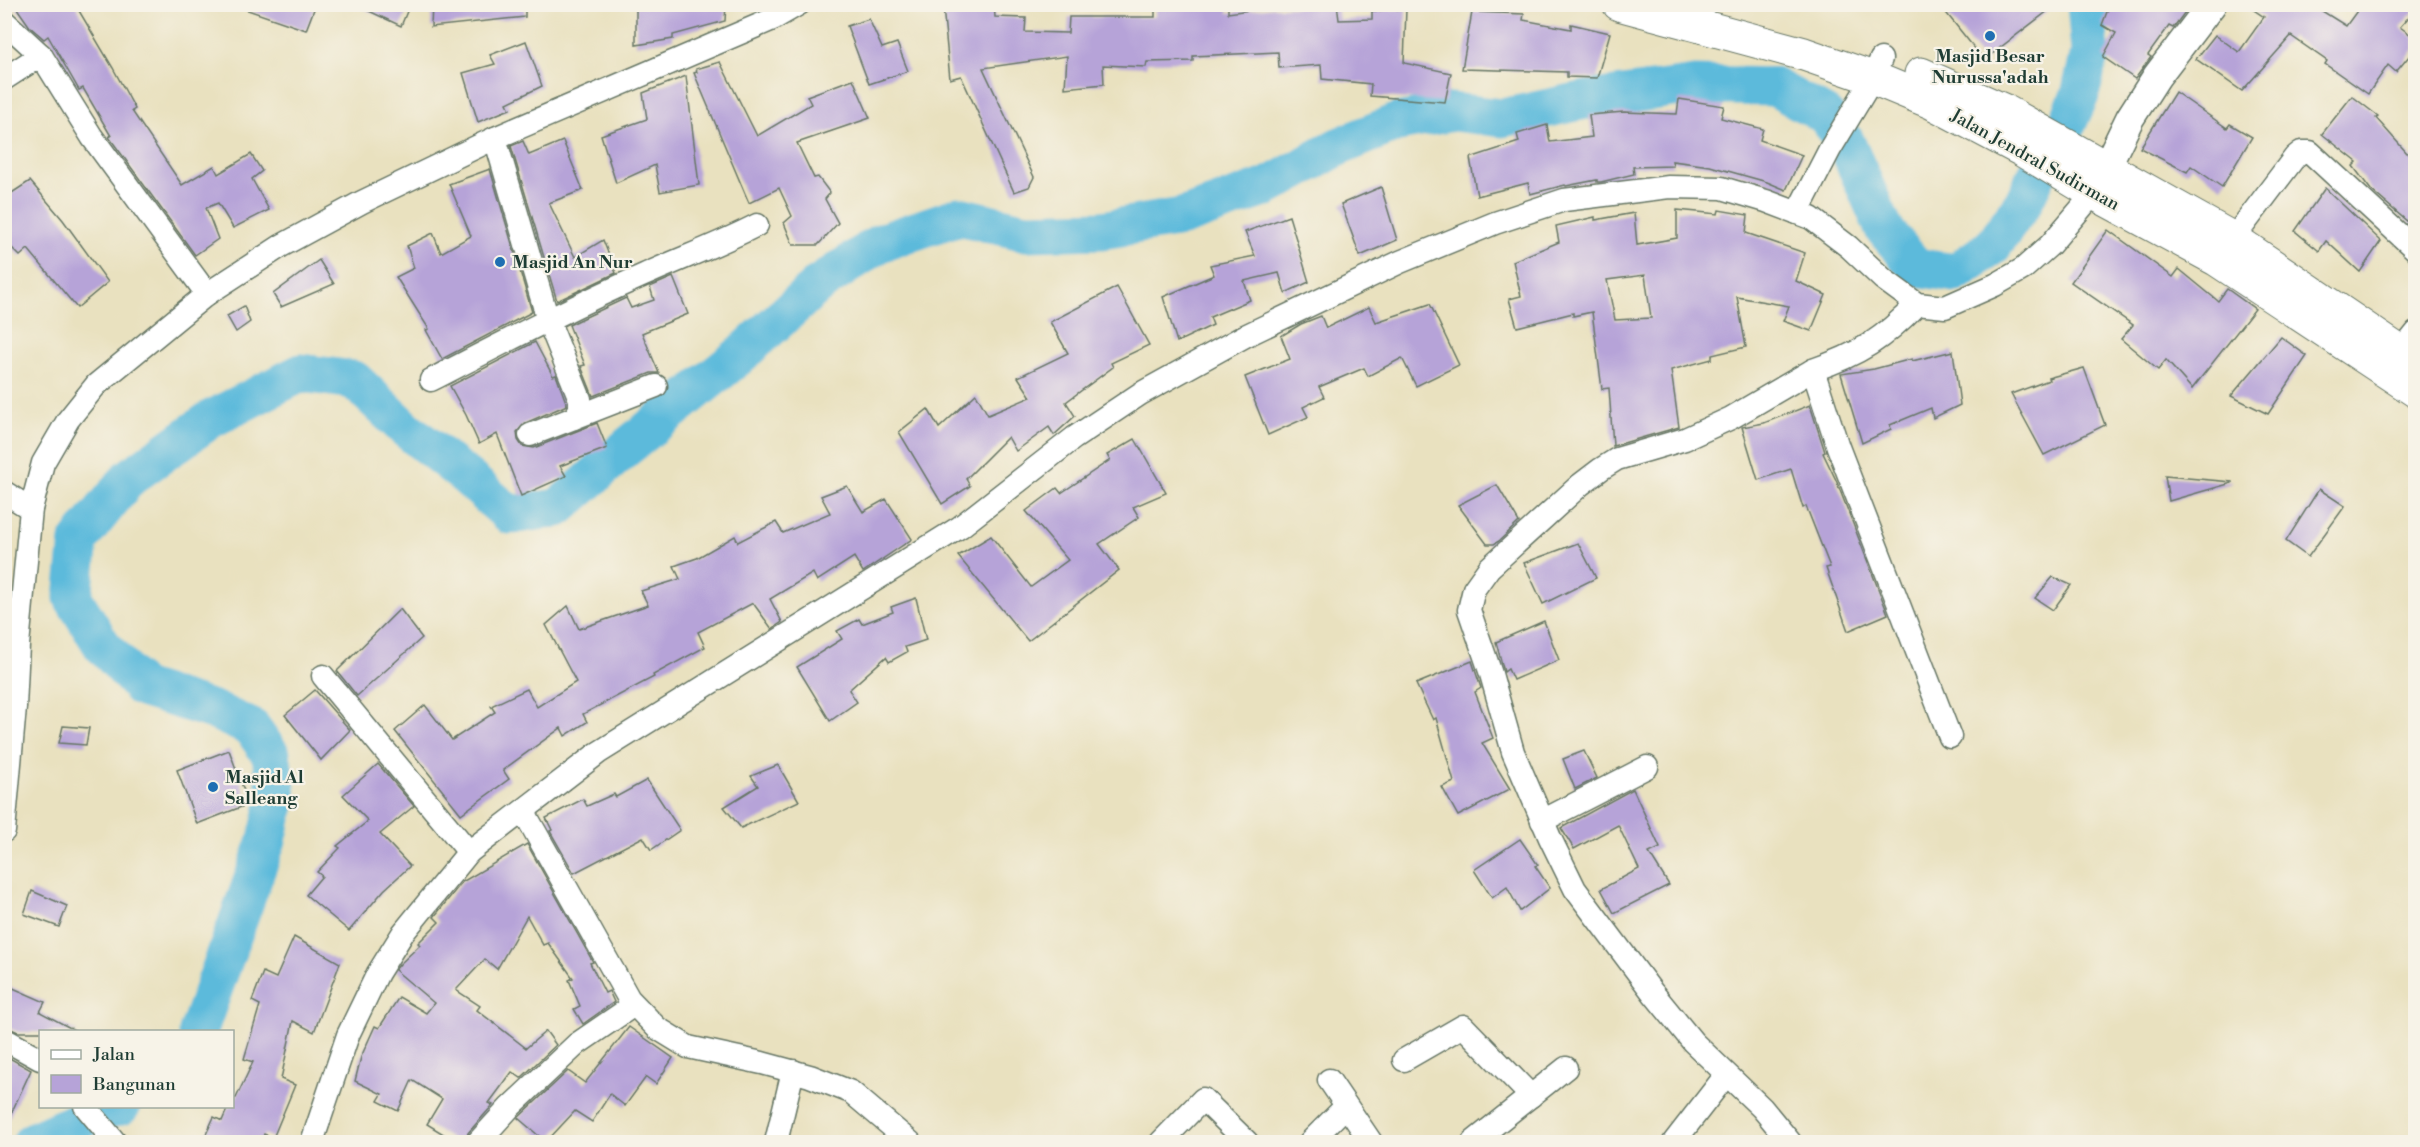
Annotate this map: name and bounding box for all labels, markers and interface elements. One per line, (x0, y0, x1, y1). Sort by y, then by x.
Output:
marker: Masjid Besar Nurussa'adah (1983, 29, 1997, 43)
place label: Masjid Besar Nurussa'adah (1931, 45, 2049, 89)
street label: Jalan Jendral Sudirman (1946, 103, 2124, 216)
place label: Masjid An Nur (512, 251, 633, 274)
marker: Masjid An Nur (493, 255, 507, 269)
place label: Masjid Al Salleang (225, 766, 304, 810)
marker: Masjid Al Salleang (206, 780, 220, 794)
legend (39, 1030, 234, 1108)
text: Jalan (92, 1043, 135, 1066)
text: Bangunan (92, 1073, 176, 1096)

